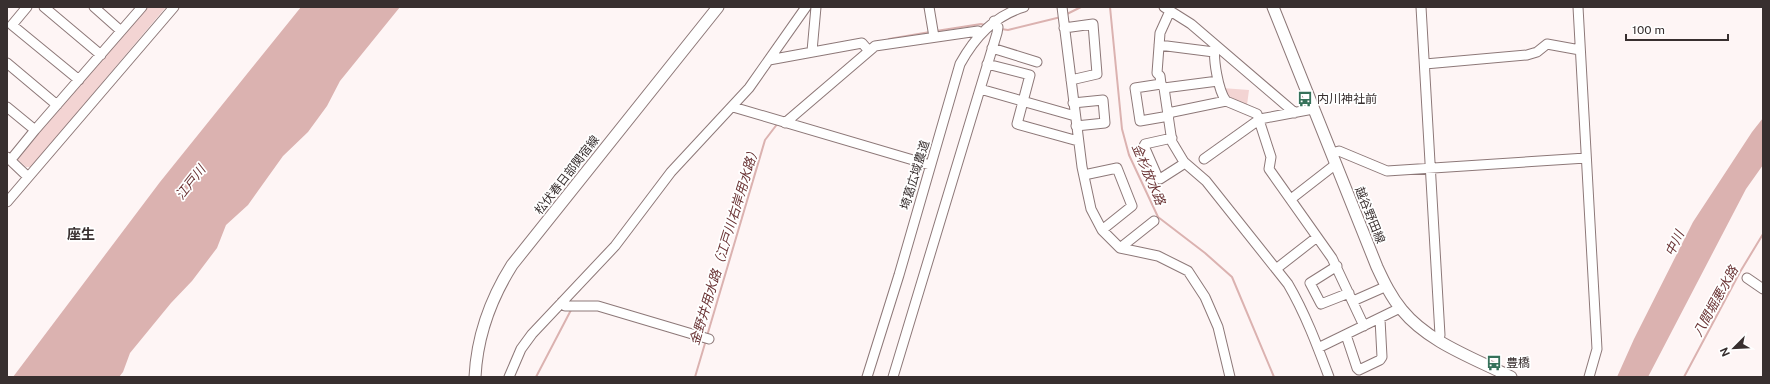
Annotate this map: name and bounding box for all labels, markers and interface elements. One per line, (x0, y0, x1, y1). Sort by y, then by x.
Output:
scale bar (1626, 16, 1728, 42)
text: 100 m (1632, 23, 1665, 37)
bus stop icon: 内川神社前 (1296, 90, 1314, 108)
place label: 内川神社前 (1317, 92, 1377, 106)
street label: 松伏春日部関宿線 (532, 133, 602, 217)
street label: 埼葛広域農道 (898, 139, 932, 211)
water label: 金杉放水路 (1129, 141, 1169, 208)
water label: 金野井用水路（江戸川右岸用水路） (687, 143, 762, 347)
water label: 江戸川 (172, 161, 210, 202)
street label: 越谷野田線 (1352, 185, 1388, 245)
district label: 座生 (67, 226, 95, 242)
water label: 中川 (1662, 226, 1688, 258)
water label: 八間堀悪水路 (1690, 263, 1741, 339)
north arrow (1714, 328, 1754, 368)
text: N (1718, 346, 1732, 358)
bus stop icon: 豊橋 (1485, 354, 1503, 372)
place label: 豊橋 (1506, 356, 1530, 370)

